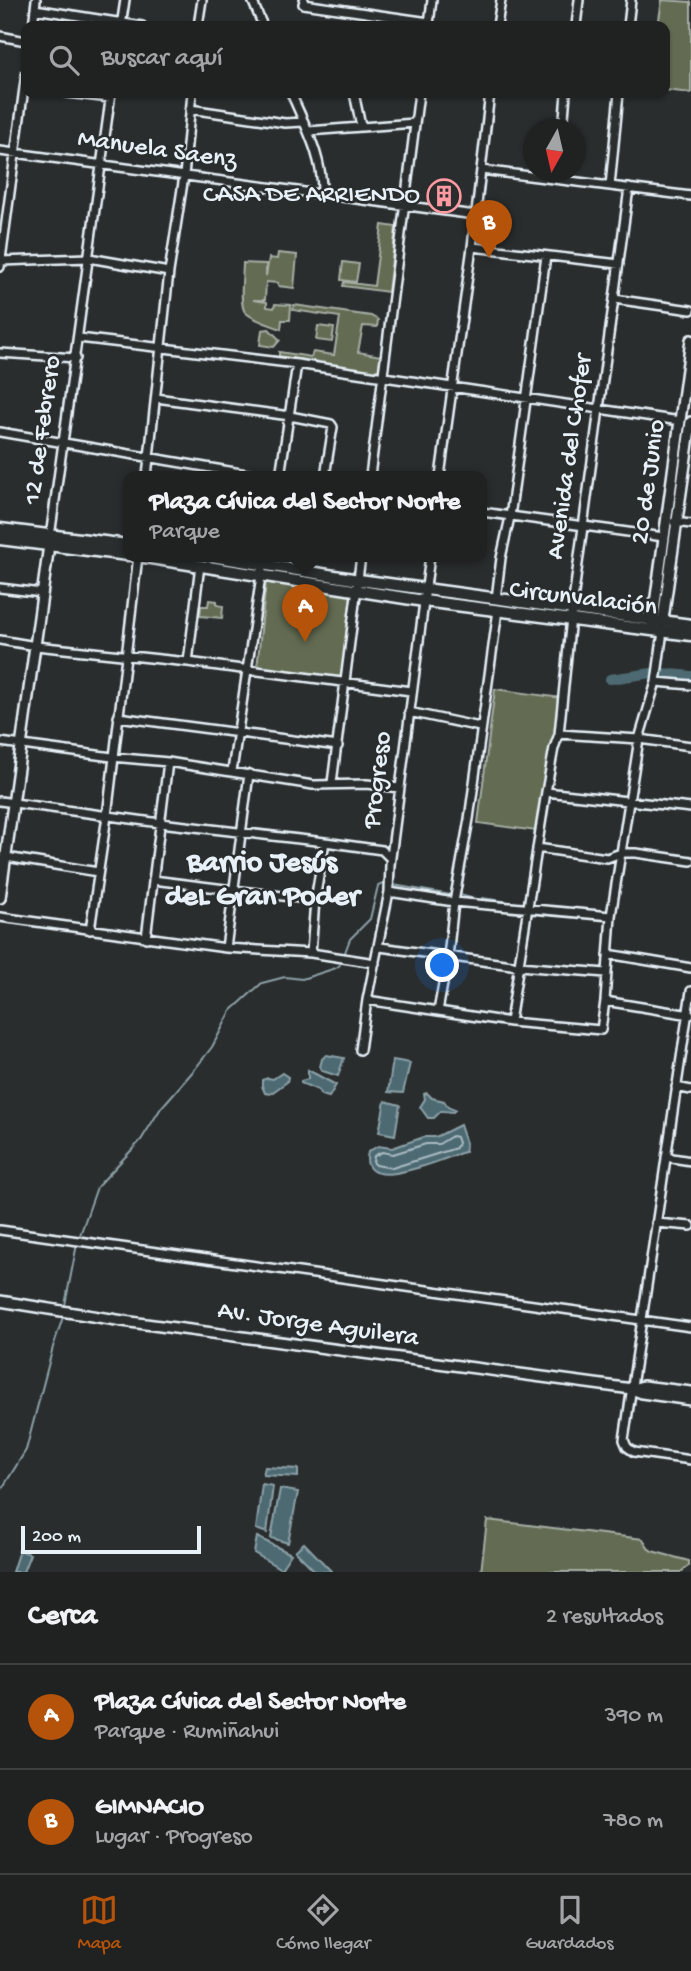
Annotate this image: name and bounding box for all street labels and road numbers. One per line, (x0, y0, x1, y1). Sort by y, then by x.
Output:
street label: Manuela Saenz (75, 124, 240, 178)
street label: Avenida del Chofer (541, 350, 601, 562)
street label: 12 de Febrero (18, 354, 70, 507)
street label: 20 de Junio (626, 417, 674, 547)
street label: Circunvalación (507, 576, 659, 625)
street label: Progreso (358, 730, 400, 831)
street label: Av. Jorge Aguilera (215, 1297, 422, 1356)

